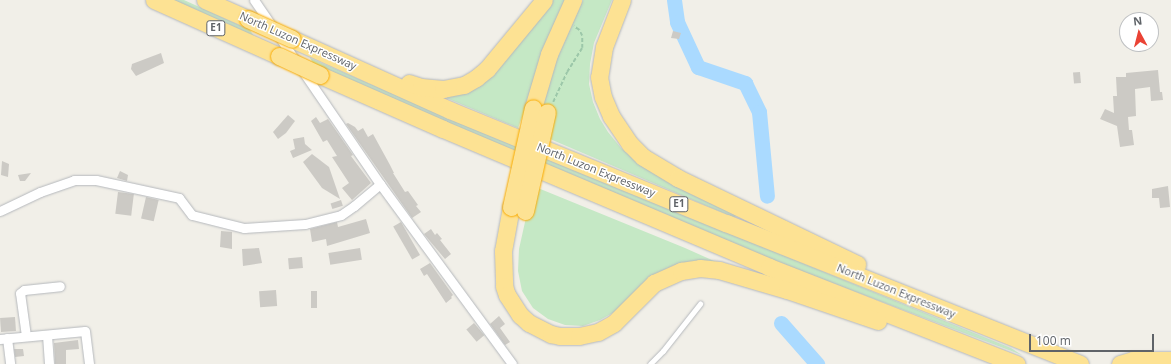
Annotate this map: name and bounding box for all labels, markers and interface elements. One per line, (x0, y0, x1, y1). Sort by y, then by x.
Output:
street label: North Luzon Expressway (237, 9, 359, 73)
north arrow (1119, 12, 1159, 52)
text: N (1132, 13, 1143, 29)
road number: E1 (206, 20, 226, 36)
street label: North Luzon Expressway (535, 140, 657, 200)
road number: E1 (669, 196, 689, 212)
street label: North Luzon Expressway (835, 261, 957, 321)
scale bar (1031, 326, 1156, 352)
text: 100 m (1036, 332, 1071, 349)

